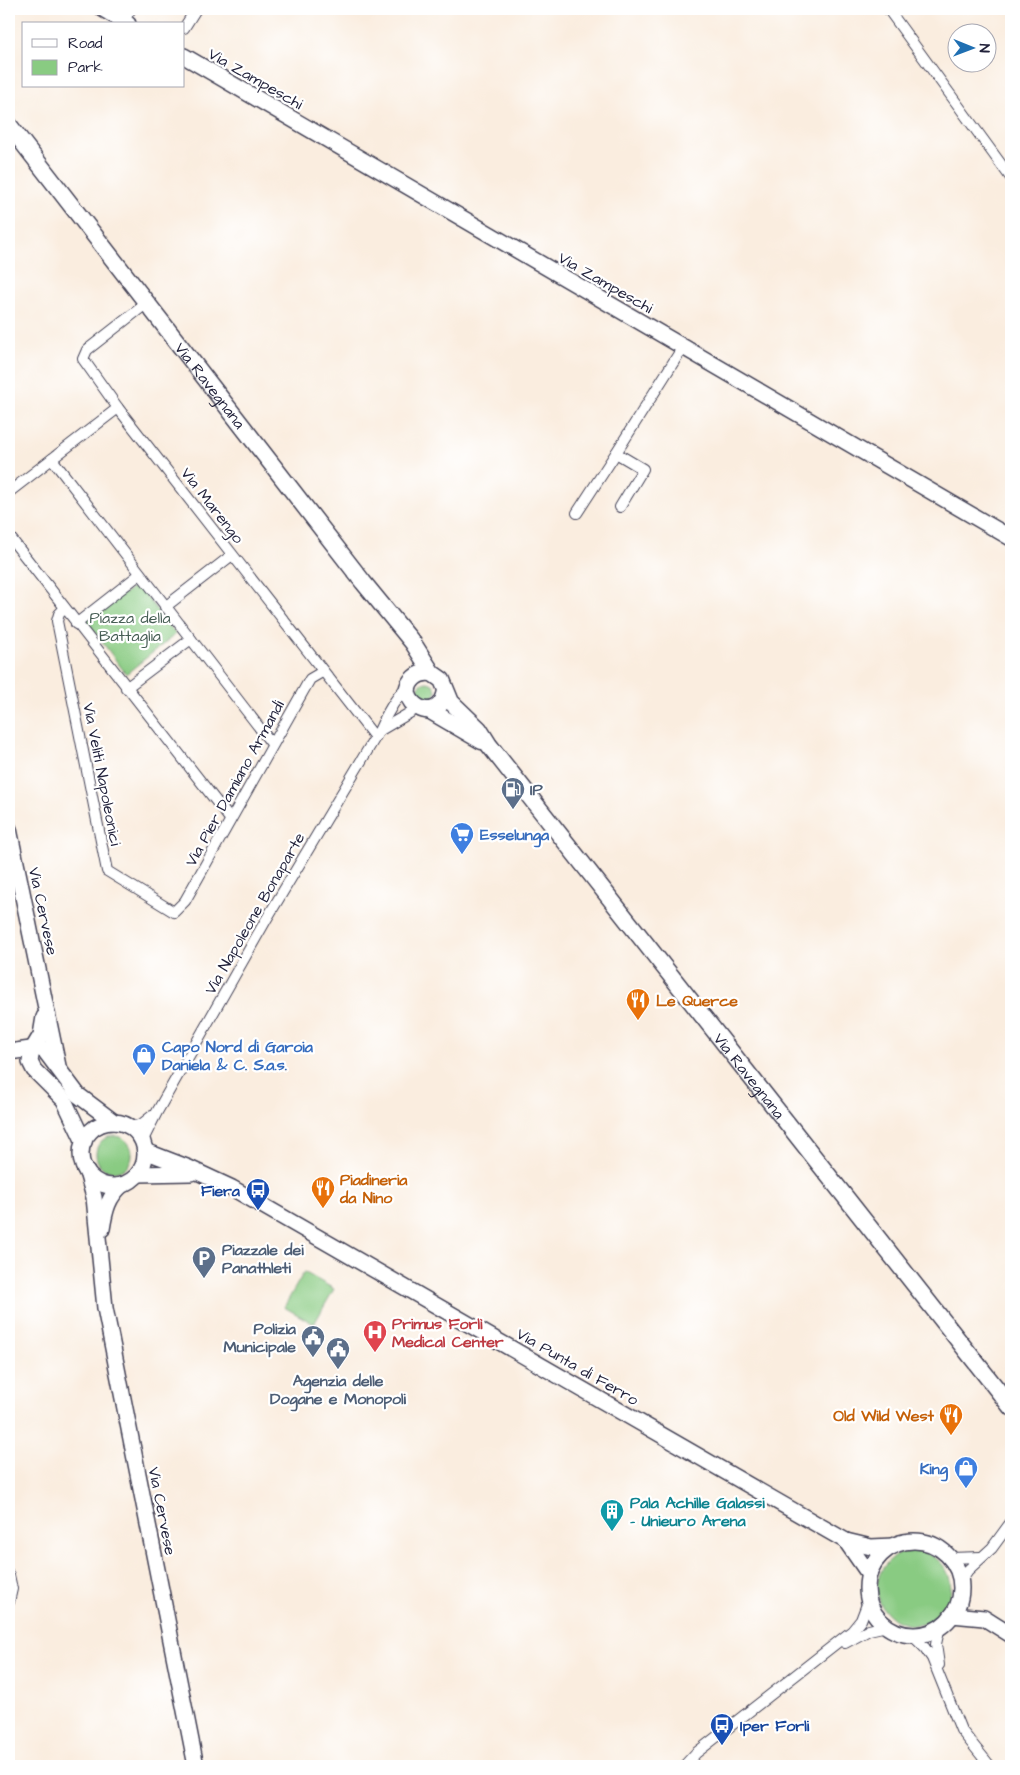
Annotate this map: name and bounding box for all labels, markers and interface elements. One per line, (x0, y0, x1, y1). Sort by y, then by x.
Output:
legend (22, 22, 185, 88)
north arrow (948, 22, 998, 72)
text: Road (68, 33, 103, 54)
street label: Via Zampeschi (204, 43, 307, 115)
text: N (974, 44, 994, 53)
text: Park (68, 57, 103, 78)
street label: Via Zampeschi (554, 247, 657, 319)
street label: Via Ravegnana (169, 338, 250, 434)
street label: Via Marengo (175, 463, 249, 549)
park label: Piazza della Battaglia (89, 607, 171, 648)
street label: Via Pier Damiano Armandi (180, 696, 290, 870)
street label: Via Veliti Napoleonici (77, 701, 127, 848)
fuel station icon: IP (500, 776, 526, 810)
place label: IP (530, 779, 543, 801)
supermarket icon: Esselunga (449, 821, 475, 855)
place label: Esselunga (480, 824, 550, 848)
street label: Via Napoleone Bonaparte (199, 828, 311, 999)
street label: Via Cervese (23, 865, 63, 958)
restaurant icon: Le Querce (625, 987, 651, 1021)
place label: Le Querce (656, 990, 738, 1012)
street label: Via Ravegnana (708, 1029, 790, 1124)
place label: Capo Nord di Garoia Daniela & C. S.a.s. (162, 1036, 314, 1076)
shop icon: Capo Nord di Garoia Daniela & C. S.a.s. (131, 1042, 157, 1076)
place label: Piadineria da Nino (339, 1169, 408, 1209)
restaurant icon: Piadineria da Nino (310, 1175, 336, 1209)
bus stop icon: Fiera (245, 1177, 271, 1211)
place label: Fiera (201, 1180, 241, 1202)
place label: Piazzale dei Panathleti (222, 1239, 304, 1279)
parking icon: Piazzale dei Panathleti (191, 1245, 217, 1279)
place label: Primus Forlì Medical Center (392, 1313, 504, 1353)
place label: Polizia Municipale (223, 1318, 297, 1358)
hospital icon: Primus Forlì Medical Center (362, 1319, 388, 1353)
street label: Via Punta di Ferro (512, 1323, 643, 1411)
public building icon: Polizia Municipale (300, 1324, 326, 1358)
public building icon: Agenzia delle Dogane e Monopoli (325, 1336, 351, 1370)
place label: Agenzia delle Dogane e Monopoli (270, 1370, 407, 1412)
restaurant icon: Old Wild West (938, 1402, 964, 1436)
place label: Old Wild West (833, 1405, 935, 1427)
shop icon: King (953, 1455, 979, 1489)
place label: King (920, 1458, 949, 1482)
street label: Via Cervese (143, 1465, 181, 1558)
place label: Pala Achille Galassi - Unieuro Arena (630, 1492, 765, 1532)
building icon: Pala Achille Galassi - Unieuro Arena (599, 1498, 625, 1532)
bus stop icon: Iper Forli (709, 1712, 735, 1746)
place label: Iper Forli (740, 1715, 810, 1737)

